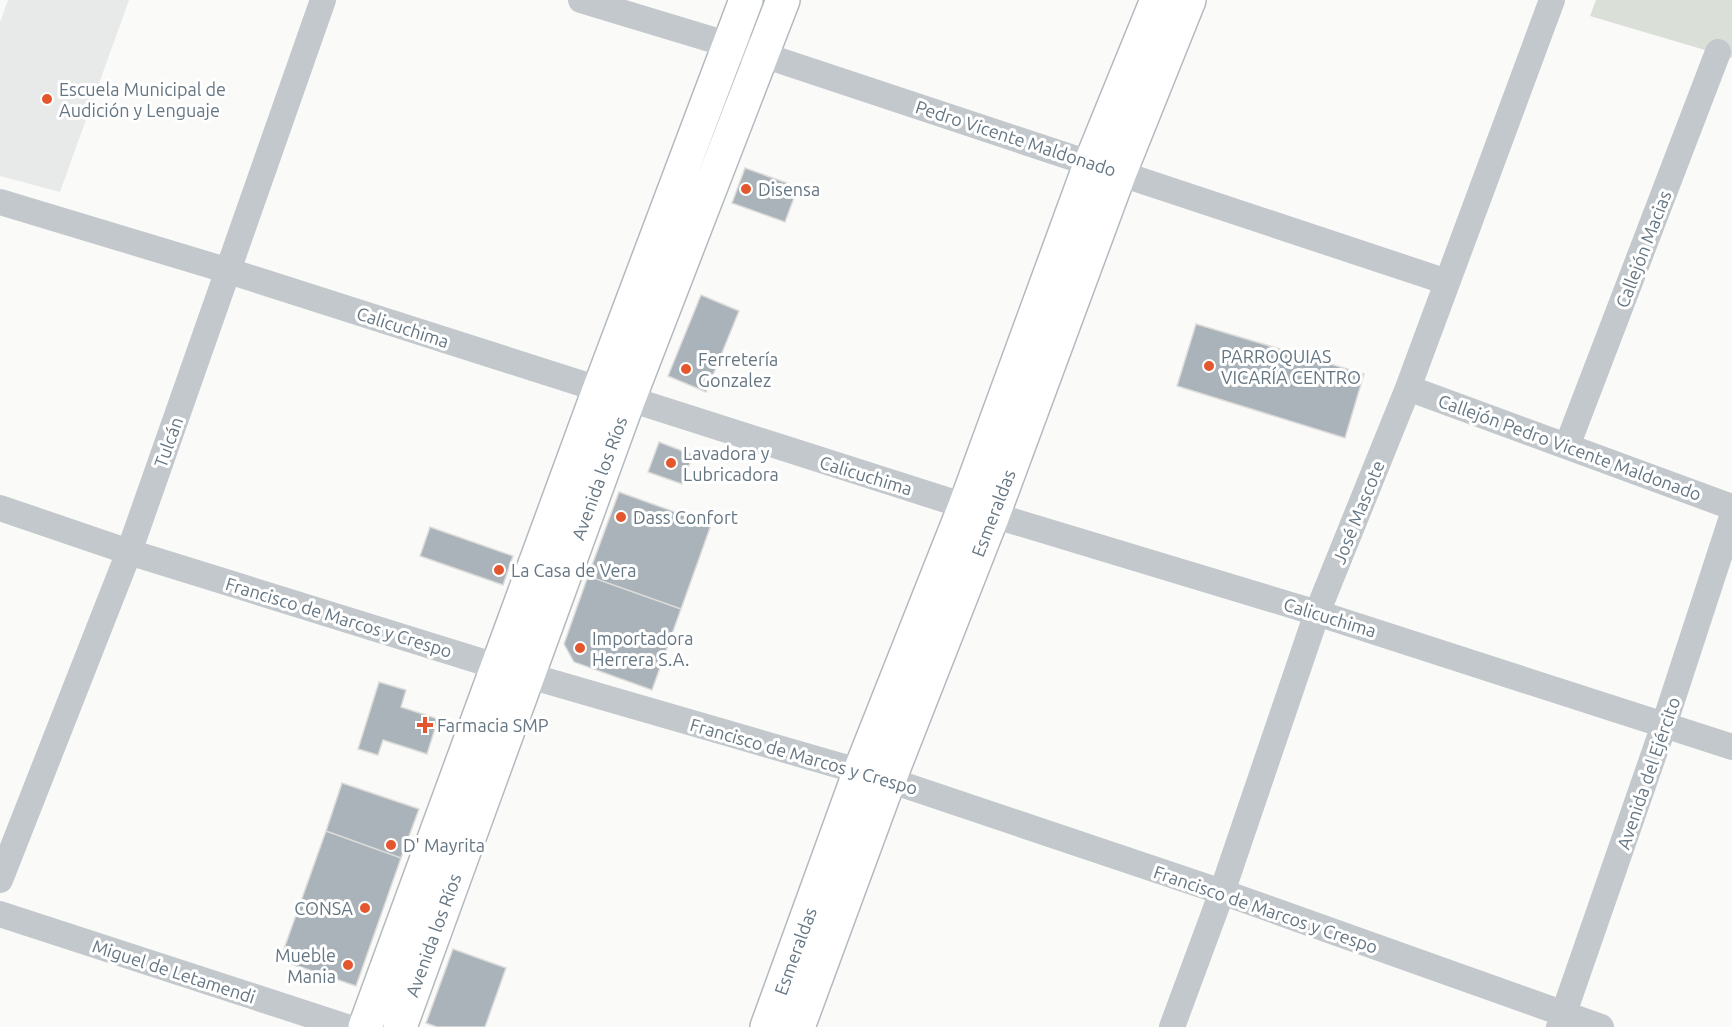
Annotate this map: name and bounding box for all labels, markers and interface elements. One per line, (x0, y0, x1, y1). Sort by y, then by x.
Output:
place label: Escuela Municipal de Audición y Lenguaje (59, 79, 226, 120)
marker: Escuela Municipal de Audición y Lenguaje (40, 92, 54, 106)
street label: Pedro Vicente Maldonado (913, 96, 1119, 180)
place label: Disensa (758, 179, 820, 199)
marker: Disensa (739, 182, 753, 196)
street label: Callejón Macias (1612, 188, 1675, 310)
street label: Calicuchima (354, 303, 452, 351)
place label: PARROQUIAS VICARÍA CENTRO (1221, 346, 1361, 387)
place label: Ferretería Gonzalez (698, 349, 778, 390)
marker: PARROQUIAS VICARÍA CENTRO (1202, 359, 1216, 373)
marker: Ferretería Gonzalez (679, 362, 693, 376)
street label: Callejón Pedro Vicente Maldonado (1436, 390, 1704, 504)
street label: Avenida los Ríos (567, 413, 631, 542)
street label: Tulcán (150, 414, 186, 470)
place label: Lavadora y Lubricadora (683, 443, 779, 484)
street label: Calicuchima (817, 451, 915, 499)
marker: Lavadora y Lubricadora (664, 456, 678, 470)
street label: José Mascote (1328, 457, 1388, 567)
street label: Esmeraldas (967, 466, 1019, 559)
place label: Dass Confort (633, 507, 738, 527)
marker: Dass Confort (614, 510, 628, 524)
place label: La Casa de Vera (511, 560, 636, 580)
marker: La Casa de Vera (492, 563, 506, 577)
street label: Francisco de Marcos y Crespo (223, 573, 455, 661)
street label: Calicuchima (1281, 593, 1379, 641)
place label: Importadora Herrera S.A. (592, 628, 693, 669)
marker: Importadora Herrera S.A. (573, 641, 587, 655)
street label: Avenida del Ejército (1613, 694, 1683, 852)
street label: Francisco de Marcos y Crespo (688, 714, 920, 798)
place label: Farmacia SMP (437, 715, 549, 735)
marker: Farmacia SMP (418, 718, 432, 732)
place label: D' Mayrita (403, 835, 485, 855)
marker: D' Mayrita (384, 838, 398, 852)
street label: Francisco de Marcos y Crespo (1151, 861, 1381, 957)
street label: Avenida los Ríos (401, 870, 465, 999)
place label: CONSA (294, 898, 353, 918)
marker: CONSA (358, 901, 372, 915)
street label: Esmeraldas (770, 904, 820, 998)
street label: Miguel de Letamendi (90, 935, 258, 1007)
place label: Mueble Mania (275, 945, 336, 986)
marker: Mueble Mania (341, 958, 355, 972)

